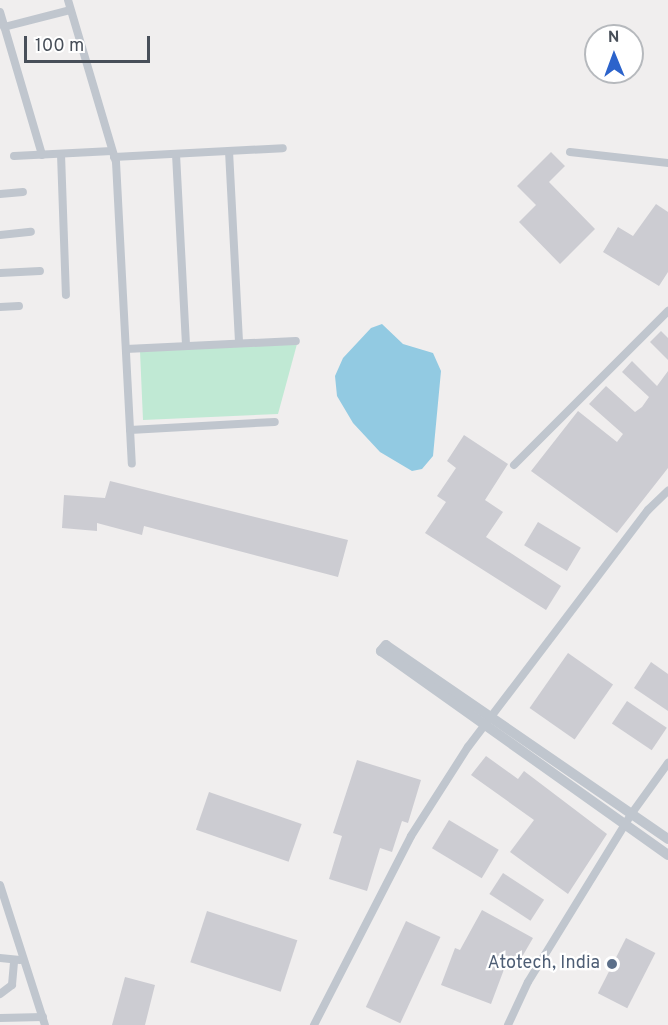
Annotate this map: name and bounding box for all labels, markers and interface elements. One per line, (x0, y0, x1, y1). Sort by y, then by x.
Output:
scale bar (27, 24, 153, 62)
north arrow (584, 24, 644, 84)
text: N (608, 28, 620, 48)
text: 100 m (35, 35, 84, 58)
place label: Atotech, India (487, 953, 600, 975)
marker: Atotech, India (605, 957, 619, 971)

